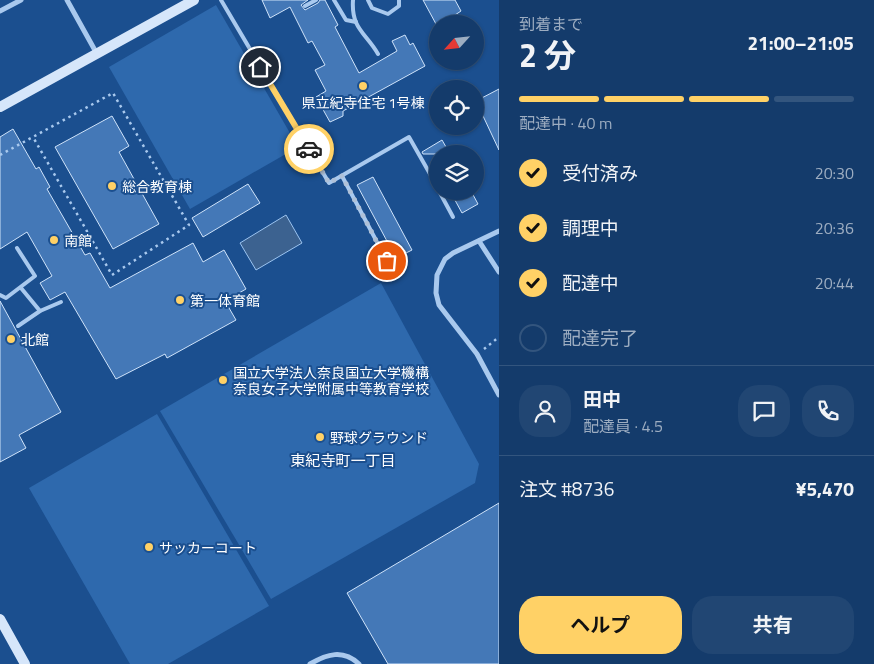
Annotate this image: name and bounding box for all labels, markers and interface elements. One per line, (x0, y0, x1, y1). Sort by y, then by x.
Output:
text: 到着まで (519, 12, 583, 36)
north arrow (429, 15, 484, 70)
map controls (429, 15, 484, 200)
text: 21:00–21:05 (747, 28, 854, 57)
text: 2 分 (519, 31, 576, 79)
pin (239, 46, 281, 88)
icon: home (246, 53, 274, 81)
marker: 県立紀寺住宅 1号棟 (357, 80, 369, 92)
button: locate (429, 80, 484, 135)
place label: 県立紀寺住宅 1号棟 (302, 92, 424, 113)
text: 配達中 · 40 m (519, 111, 612, 135)
courier (284, 124, 334, 174)
icon: car (295, 135, 323, 163)
button: layers (429, 145, 484, 200)
text: 受付済み (562, 158, 638, 187)
icon: check (519, 159, 547, 187)
text: 20:30 (815, 161, 854, 185)
place label: 総合教育棟 (122, 176, 192, 197)
marker: 総合教育棟 (106, 180, 118, 192)
text: 調理中 (562, 213, 619, 242)
icon: check (519, 214, 547, 242)
text: 20:36 (815, 216, 854, 240)
place label: 南館 (64, 230, 92, 251)
marker: 南館 (48, 234, 60, 246)
pin (366, 240, 408, 282)
icon: bag (373, 247, 401, 275)
text: 配達中 (562, 268, 619, 297)
icon: check (519, 269, 547, 297)
text: 20:44 (815, 271, 854, 295)
place label: 第一体育館 (190, 290, 260, 311)
marker: 第一体育館 (174, 294, 186, 306)
text: 配達完了 (562, 323, 638, 352)
place label: 北館 (21, 329, 49, 350)
marker: 北館 (5, 333, 17, 345)
place label: 国立大学法人奈良国立大学機構 奈良女子大学附属中等教育学校 (233, 362, 429, 399)
marker: 国立大学法人奈良国立大学機構 奈良女子大学附属中等教育学校 (217, 374, 229, 386)
text: 田中 (583, 384, 621, 413)
button: person (519, 385, 571, 437)
button: chat (738, 385, 790, 437)
button: phone (802, 385, 854, 437)
text: 配達員 · 4.5 (583, 414, 663, 438)
place label: 野球グラウンド (330, 427, 428, 448)
marker: 野球グラウンド (314, 431, 326, 443)
district label: 東紀寺町一丁目 (290, 449, 396, 472)
text: 注文 #8736 (519, 474, 614, 503)
text: ¥5,470 (796, 474, 854, 503)
place label: サッカーコート (159, 537, 257, 558)
marker: サッカーコート (143, 541, 155, 553)
button: ヘルプ (519, 596, 682, 654)
button: 共有 (692, 596, 854, 654)

